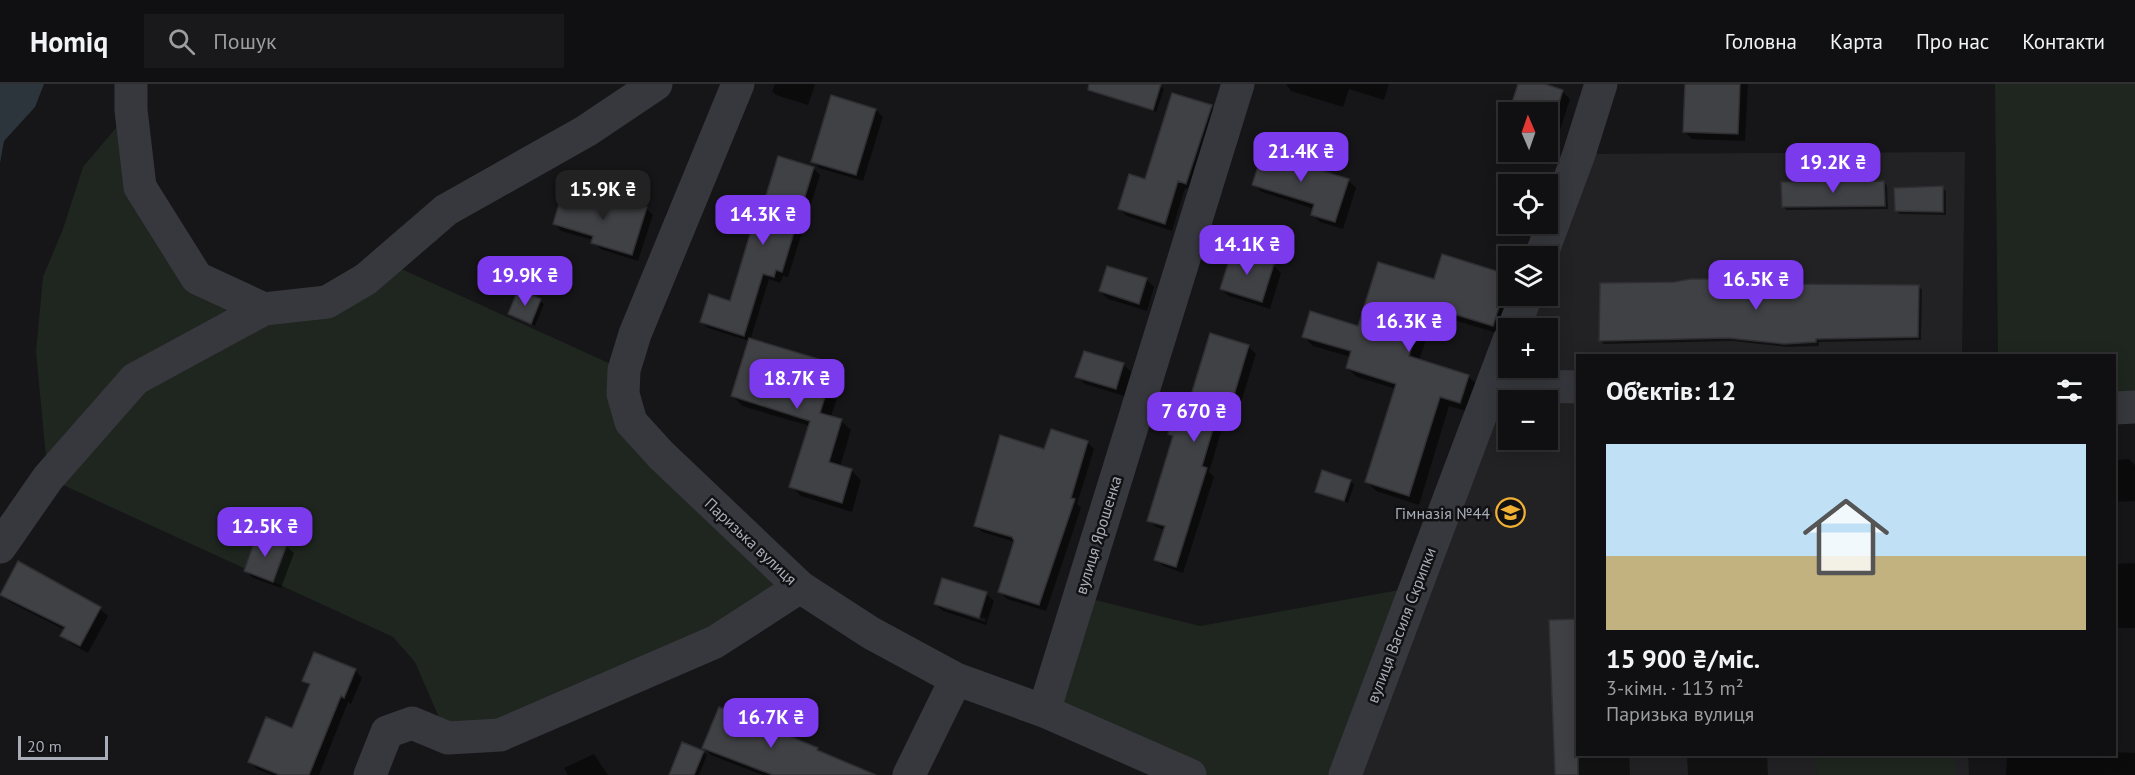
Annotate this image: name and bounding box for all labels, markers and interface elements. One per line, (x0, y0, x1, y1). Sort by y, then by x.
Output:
search box (144, 14, 564, 68)
text: Homiq (30, 23, 108, 60)
icon: search (165, 25, 198, 58)
text: Пошук (213, 27, 277, 55)
text: Головна (1725, 28, 1797, 55)
text: Карта (1830, 28, 1883, 55)
text: Про нас (1916, 28, 1989, 55)
text: Контакти (2022, 28, 2105, 55)
north arrow (1498, 102, 1558, 162)
map controls (1498, 102, 1558, 450)
pin: 21.4K ₴ (1246, 132, 1356, 183)
text: 21.4K ₴ (1267, 138, 1335, 164)
pin: 19.2K ₴ (1778, 143, 1888, 194)
text: 19.2K ₴ (1799, 149, 1867, 175)
pin: 15.9K ₴ (548, 170, 658, 221)
button: locate (1498, 174, 1558, 234)
text: 15.9K ₴ (569, 176, 637, 202)
pin: 14.3K ₴ (708, 195, 818, 246)
text: 14.3K ₴ (729, 201, 797, 227)
pin: 14.1K ₴ (1192, 225, 1302, 276)
text: 14.1K ₴ (1213, 231, 1281, 257)
button: layers (1498, 246, 1558, 306)
pin: 19.9K ₴ (470, 256, 580, 307)
pin: 16.5K ₴ (1701, 260, 1811, 311)
text: 19.9K ₴ (491, 262, 559, 288)
text: 16.5K ₴ (1722, 266, 1790, 292)
pin: 16.3K ₴ (1354, 302, 1464, 353)
text: 16.3K ₴ (1375, 308, 1443, 334)
button: + (1498, 318, 1558, 378)
pin: 18.7K ₴ (742, 359, 852, 410)
text: 18.7K ₴ (763, 365, 831, 391)
text: Об’єктів: 12 (1606, 374, 1736, 407)
icon: filters (2053, 374, 2086, 407)
button: − (1498, 390, 1558, 450)
pin: 7 670 ₴ (1139, 392, 1249, 443)
text: 7 670 ₴ (1161, 398, 1227, 424)
street label: вулиця Ярошенка (1070, 473, 1126, 597)
icon: home (1792, 483, 1900, 591)
street label: Паризька вулиця (701, 493, 801, 589)
school or university icon: Гімназія №44 (1495, 497, 1527, 529)
place label: Гімназія №44 (1395, 503, 1490, 523)
pin: 12.5K ₴ (210, 507, 320, 558)
text: 12.5K ₴ (231, 513, 299, 539)
street label: вулиця Василя Скрипки (1362, 544, 1440, 706)
text: 15 900 ₴/міс. (1606, 642, 1760, 675)
text: 3-кімн. · 113 m² (1606, 675, 1744, 701)
pin: 16.7K ₴ (716, 698, 826, 749)
text: Паризька вулиця (1606, 701, 1754, 727)
text: 16.7K ₴ (737, 704, 805, 730)
scale bar (18, 733, 108, 760)
text: 20 m (27, 736, 62, 756)

